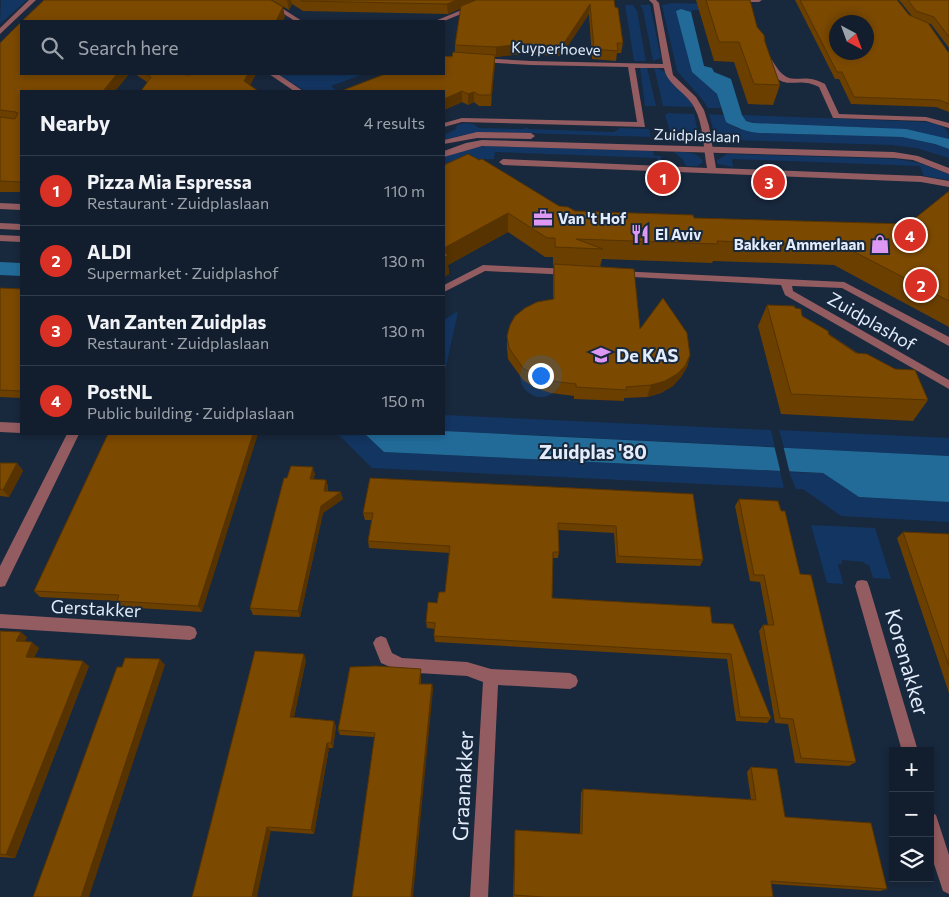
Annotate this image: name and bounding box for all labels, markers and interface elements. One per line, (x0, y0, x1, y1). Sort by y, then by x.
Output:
north arrow (829, 15, 874, 60)
search box (20, 20, 445, 75)
icon: search (38, 34, 66, 62)
text: Search here (78, 36, 178, 59)
street label: Kuyperhoeve (511, 37, 601, 59)
text: Nearby (40, 110, 110, 135)
text: 4 results (364, 113, 425, 132)
street label: Zuidplaslaan (654, 124, 740, 146)
pin: 1 (647, 159, 679, 197)
pin: 3 (753, 163, 785, 201)
text: Pizza Mia Espressa (87, 170, 252, 193)
text: 1 (52, 181, 60, 200)
text: 110 m (384, 181, 425, 200)
text: Restaurant · Zuidplaslaan (87, 193, 269, 212)
office icon: Van 't Hof (532, 207, 554, 229)
place label: Van 't Hof (558, 209, 627, 227)
pin: 4 (894, 216, 926, 254)
restaurant icon: El Aviv (629, 223, 651, 245)
place label: El Aviv (655, 225, 701, 243)
shop icon: Bakker Ammerlaan (869, 233, 891, 255)
place label: Bakker Ammerlaan (734, 235, 865, 253)
text: ALDI (87, 240, 132, 263)
text: 2 (51, 251, 61, 270)
text: 130 m (382, 251, 425, 270)
text: Supermarket · Zuidplashof (87, 263, 279, 282)
pin: 2 (905, 266, 937, 304)
street label: Zuidplashof (824, 287, 921, 355)
text: Van Zanten Zuidplas (87, 310, 266, 333)
text: 3 (51, 321, 61, 340)
text: 130 m (382, 321, 425, 340)
text: Restaurant · Zuidplaslaan (87, 333, 269, 352)
school or university icon: De KAS (590, 344, 612, 366)
place label: De KAS (616, 344, 679, 366)
your location (528, 363, 554, 389)
text: PostNL (87, 380, 152, 403)
text: 4 (51, 391, 61, 410)
text: 150 m (382, 391, 425, 410)
text: Public building · Zuidplaslaan (87, 403, 294, 422)
district label: Zuidplas '80 (539, 440, 647, 463)
street label: Gerstakker (50, 595, 142, 621)
street label: Korenakker (881, 606, 935, 718)
street label: Graanakker (447, 730, 477, 842)
map controls (889, 747, 934, 882)
button: + (889, 747, 934, 792)
button: − (889, 792, 934, 837)
button: layers (889, 837, 934, 882)

